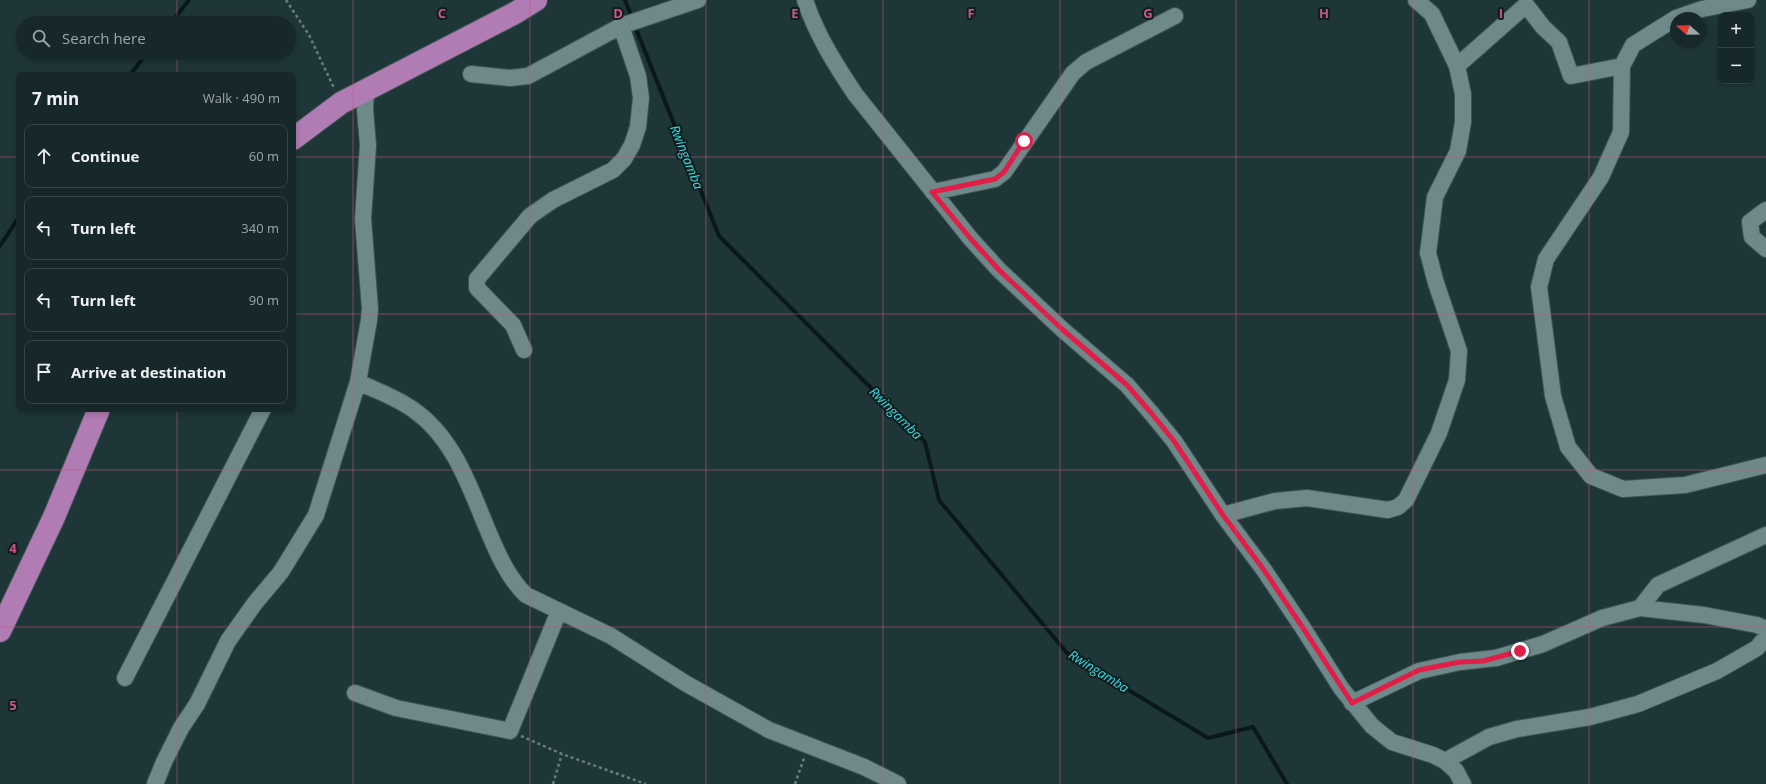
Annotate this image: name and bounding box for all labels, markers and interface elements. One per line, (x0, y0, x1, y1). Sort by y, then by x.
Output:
text: C (438, 4, 446, 22)
text: D (613, 4, 623, 22)
text: E (791, 4, 799, 22)
text: F (967, 4, 975, 22)
text: G (1143, 4, 1153, 22)
text: H (1319, 4, 1329, 22)
text: I (1499, 4, 1503, 22)
north arrow (1670, 12, 1706, 48)
map controls (1718, 12, 1754, 84)
button: + (1718, 12, 1754, 48)
search box (16, 16, 296, 60)
icon: search (30, 27, 52, 49)
text: Search here (62, 28, 146, 48)
button: − (1718, 48, 1754, 84)
text: 7 min (32, 87, 79, 110)
text: Walk · 490 m (203, 89, 280, 107)
water label: Rwingamba (666, 122, 708, 192)
route start (1015, 132, 1033, 150)
icon: ahead (33, 145, 55, 167)
text: Continue (71, 146, 139, 166)
text: 60 m (249, 147, 279, 165)
icon: left (33, 217, 55, 239)
text: Turn left (71, 218, 136, 238)
text: 340 m (241, 219, 279, 237)
icon: left (33, 289, 55, 311)
text: Turn left (71, 290, 136, 310)
text: 90 m (249, 291, 279, 309)
icon: arrive (33, 361, 55, 383)
text: Arrive at destination (71, 362, 226, 382)
water label: Rwingamba (866, 383, 927, 444)
text: 4 (9, 539, 17, 557)
route end (1511, 642, 1529, 660)
water label: Rwingamba (1065, 645, 1133, 697)
text: 5 (9, 696, 17, 714)

